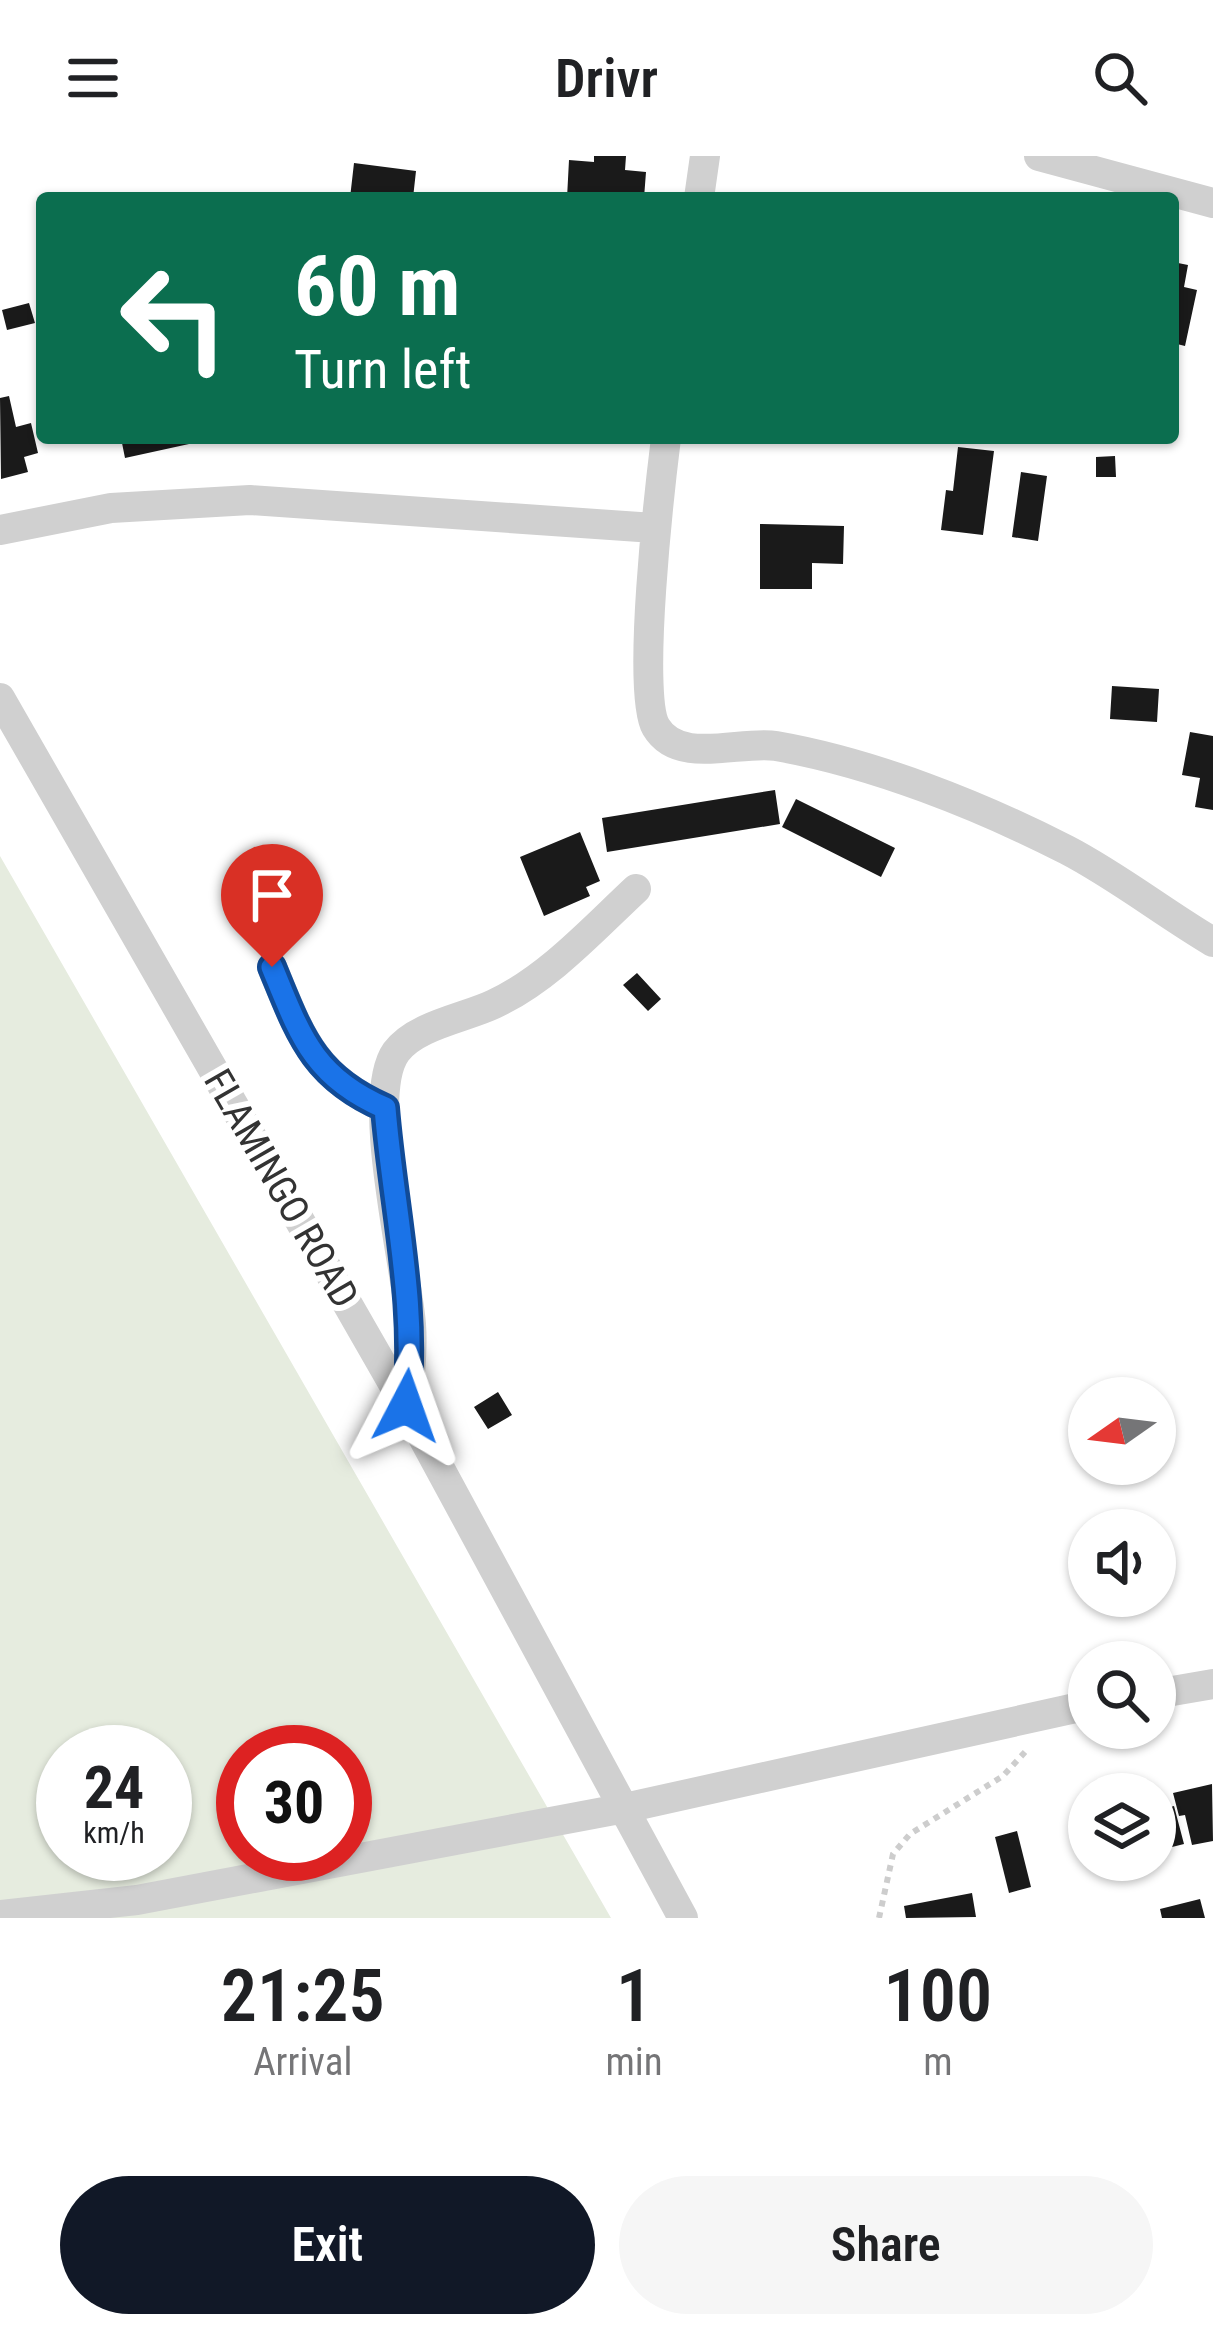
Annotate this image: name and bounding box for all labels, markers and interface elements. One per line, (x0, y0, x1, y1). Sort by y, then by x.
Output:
icon: menu (60, 45, 126, 111)
icon: search (1087, 45, 1153, 111)
text: Drivr (555, 47, 658, 110)
text: 60 m (294, 237, 461, 336)
icon: left (96, 240, 252, 396)
text: Turn left (294, 338, 471, 401)
pin (221, 844, 323, 967)
icon: arrive (239, 862, 305, 928)
street label: FLAMINGO ROAD (194, 1061, 368, 1316)
position arrow (343, 1343, 469, 1469)
north arrow (1068, 1377, 1176, 1485)
map controls (1068, 1377, 1176, 1881)
button: sound (1068, 1509, 1176, 1617)
button: search (1068, 1641, 1176, 1749)
speed limit sign: 30 (216, 1725, 372, 1881)
text: 24 (84, 1752, 144, 1823)
button: layers (1068, 1773, 1176, 1881)
text: km/h (83, 1815, 145, 1850)
text: 21:25 (221, 1954, 385, 2039)
text: 1 (616, 1954, 652, 2039)
text: 100 (884, 1954, 992, 2039)
text: Arrival (253, 2039, 352, 2085)
text: min (606, 2039, 663, 2085)
text: m (923, 2039, 953, 2085)
button: Exit (60, 2176, 595, 2314)
button: Share (619, 2176, 1153, 2314)

